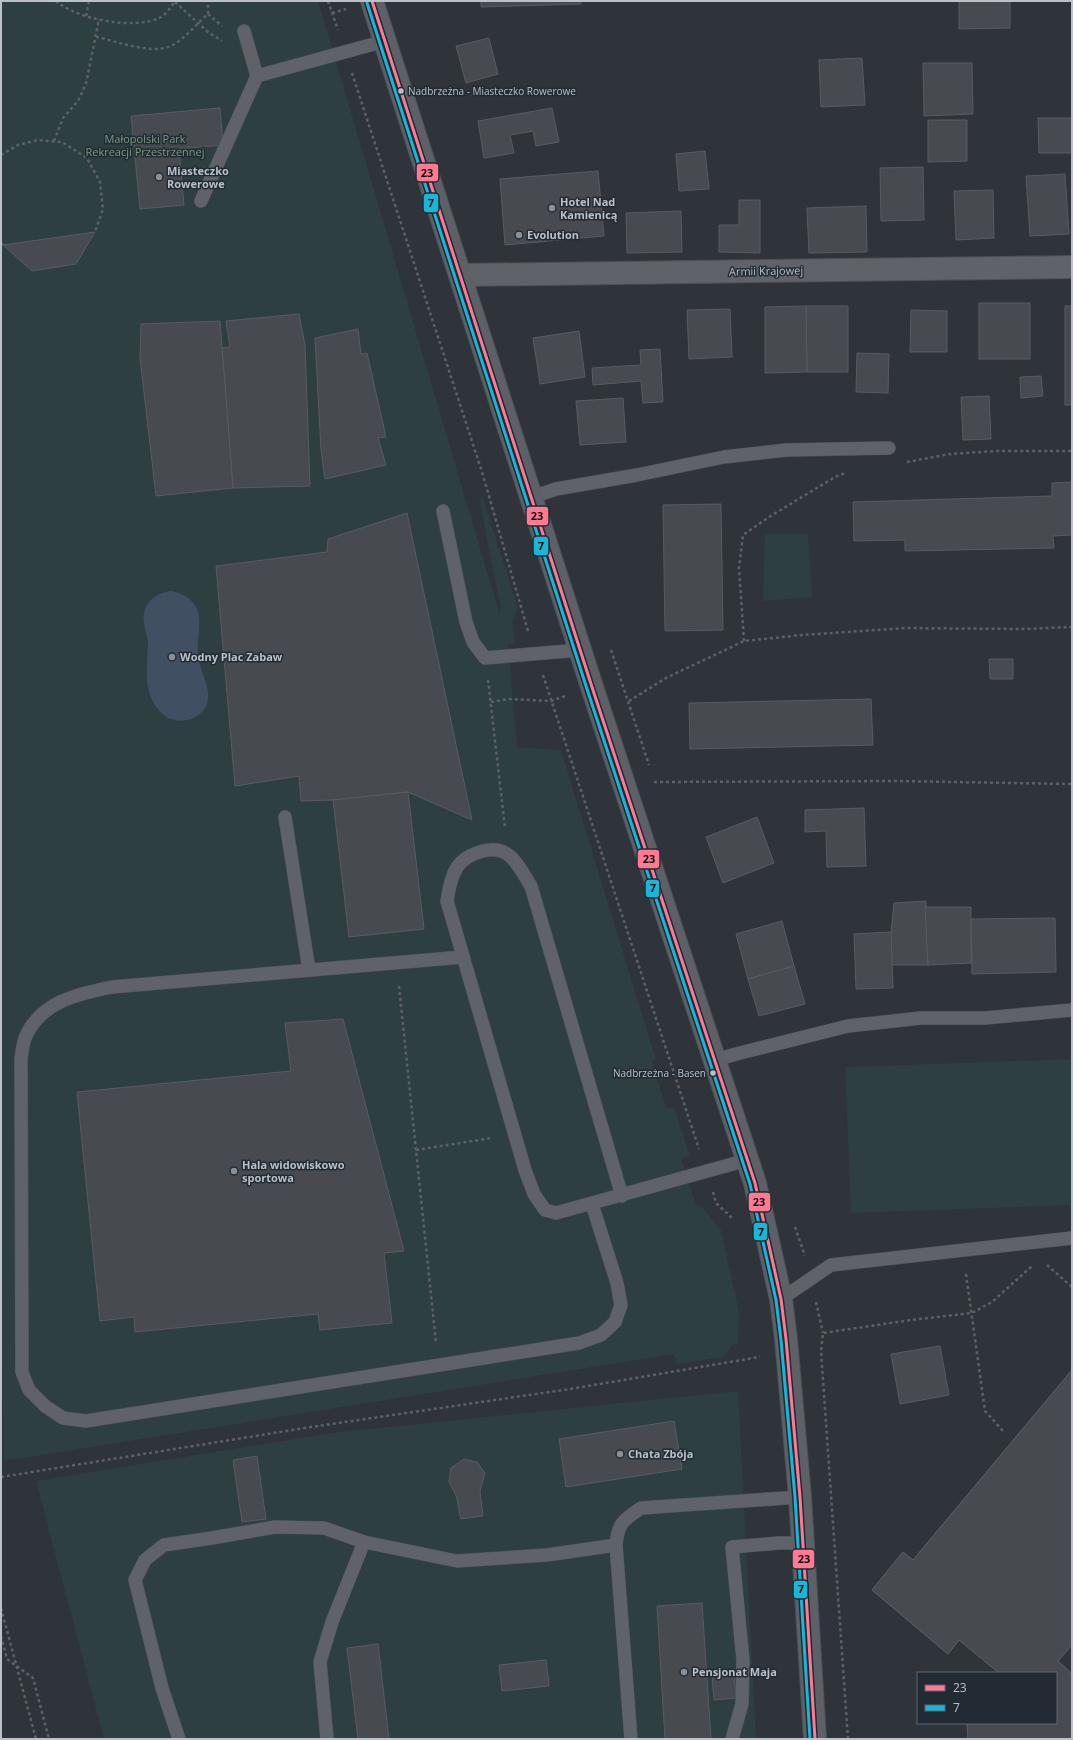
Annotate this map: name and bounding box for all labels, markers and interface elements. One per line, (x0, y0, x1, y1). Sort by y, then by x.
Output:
place label: Nadbrzeżna - Miasteczko Rowerowe (408, 84, 576, 98)
marker: Nadbrzeżna - Miasteczko Rowerowe (396, 86, 406, 96)
park label: Małopolski Park Rekreacji Przestrzennej (85, 131, 205, 159)
place label: Miasteczko Rowerowe (167, 163, 229, 191)
line badge: 23 (416, 163, 439, 182)
text: 23 (421, 165, 433, 180)
marker: Miasteczko Rowerowe (154, 172, 164, 182)
line badge: 7 (423, 193, 439, 213)
place label: Hotel Nad Kamienicą (560, 194, 618, 222)
text: 7 (428, 195, 434, 210)
marker: Hotel Nad Kamienicą (547, 203, 557, 213)
place label: Evolution (527, 227, 579, 242)
marker: Evolution (514, 230, 524, 240)
street label: Armii Krajowej (729, 262, 803, 279)
line badge: 23 (526, 506, 549, 526)
text: 23 (531, 508, 543, 523)
line badge: 7 (533, 536, 549, 556)
text: 7 (538, 538, 544, 553)
place label: Wodny Plac Zabaw (180, 649, 283, 664)
marker: Wodny Plac Zabaw (167, 652, 177, 662)
line badge: 23 (637, 849, 660, 869)
text: 23 (643, 851, 655, 866)
line badge: 7 (645, 879, 660, 898)
text: 7 (650, 880, 656, 895)
place label: Nadbrzeżna - Basen (613, 1066, 706, 1080)
marker: Nadbrzeżna - Basen (708, 1068, 718, 1078)
place label: Hala widowiskowo sportowa (242, 1157, 345, 1185)
marker: Hala widowiskowo sportowa (229, 1166, 239, 1176)
line badge: 23 (748, 1192, 771, 1212)
text: 23 (753, 1194, 765, 1209)
line badge: 7 (753, 1222, 768, 1241)
text: 7 (758, 1224, 764, 1239)
place label: Chata Zbója (628, 1446, 693, 1461)
marker: Chata Zbója (615, 1449, 625, 1459)
line badge: 23 (792, 1549, 815, 1569)
text: 23 (798, 1551, 810, 1566)
line badge: 7 (793, 1580, 808, 1599)
text: 7 (798, 1581, 804, 1596)
place label: Pensjonat Maja (692, 1664, 777, 1679)
marker: Pensjonat Maja (679, 1667, 689, 1677)
legend (917, 1672, 1057, 1724)
text: 23 (953, 1679, 967, 1696)
text: 7 (953, 1699, 960, 1716)

